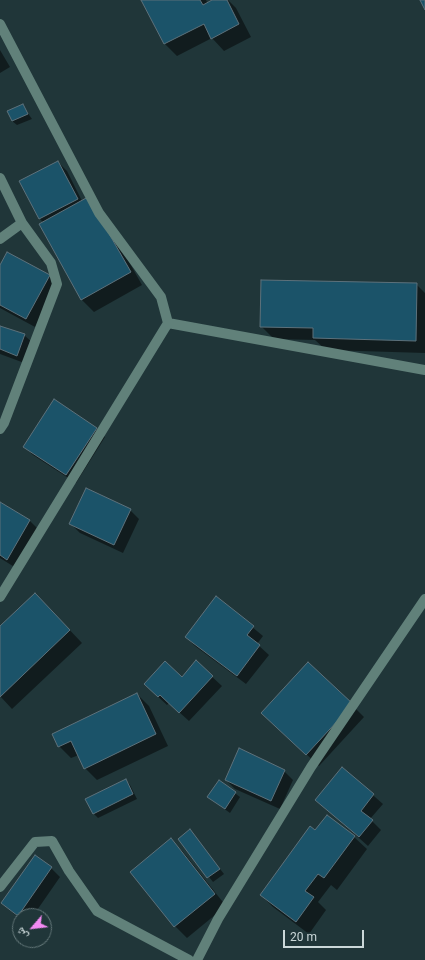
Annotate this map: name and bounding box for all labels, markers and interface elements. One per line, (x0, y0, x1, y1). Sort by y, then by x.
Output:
north arrow (12, 908, 52, 948)
scale bar (285, 922, 366, 948)
text: ش (13, 925, 30, 942)
text: 20 m (290, 930, 317, 944)

